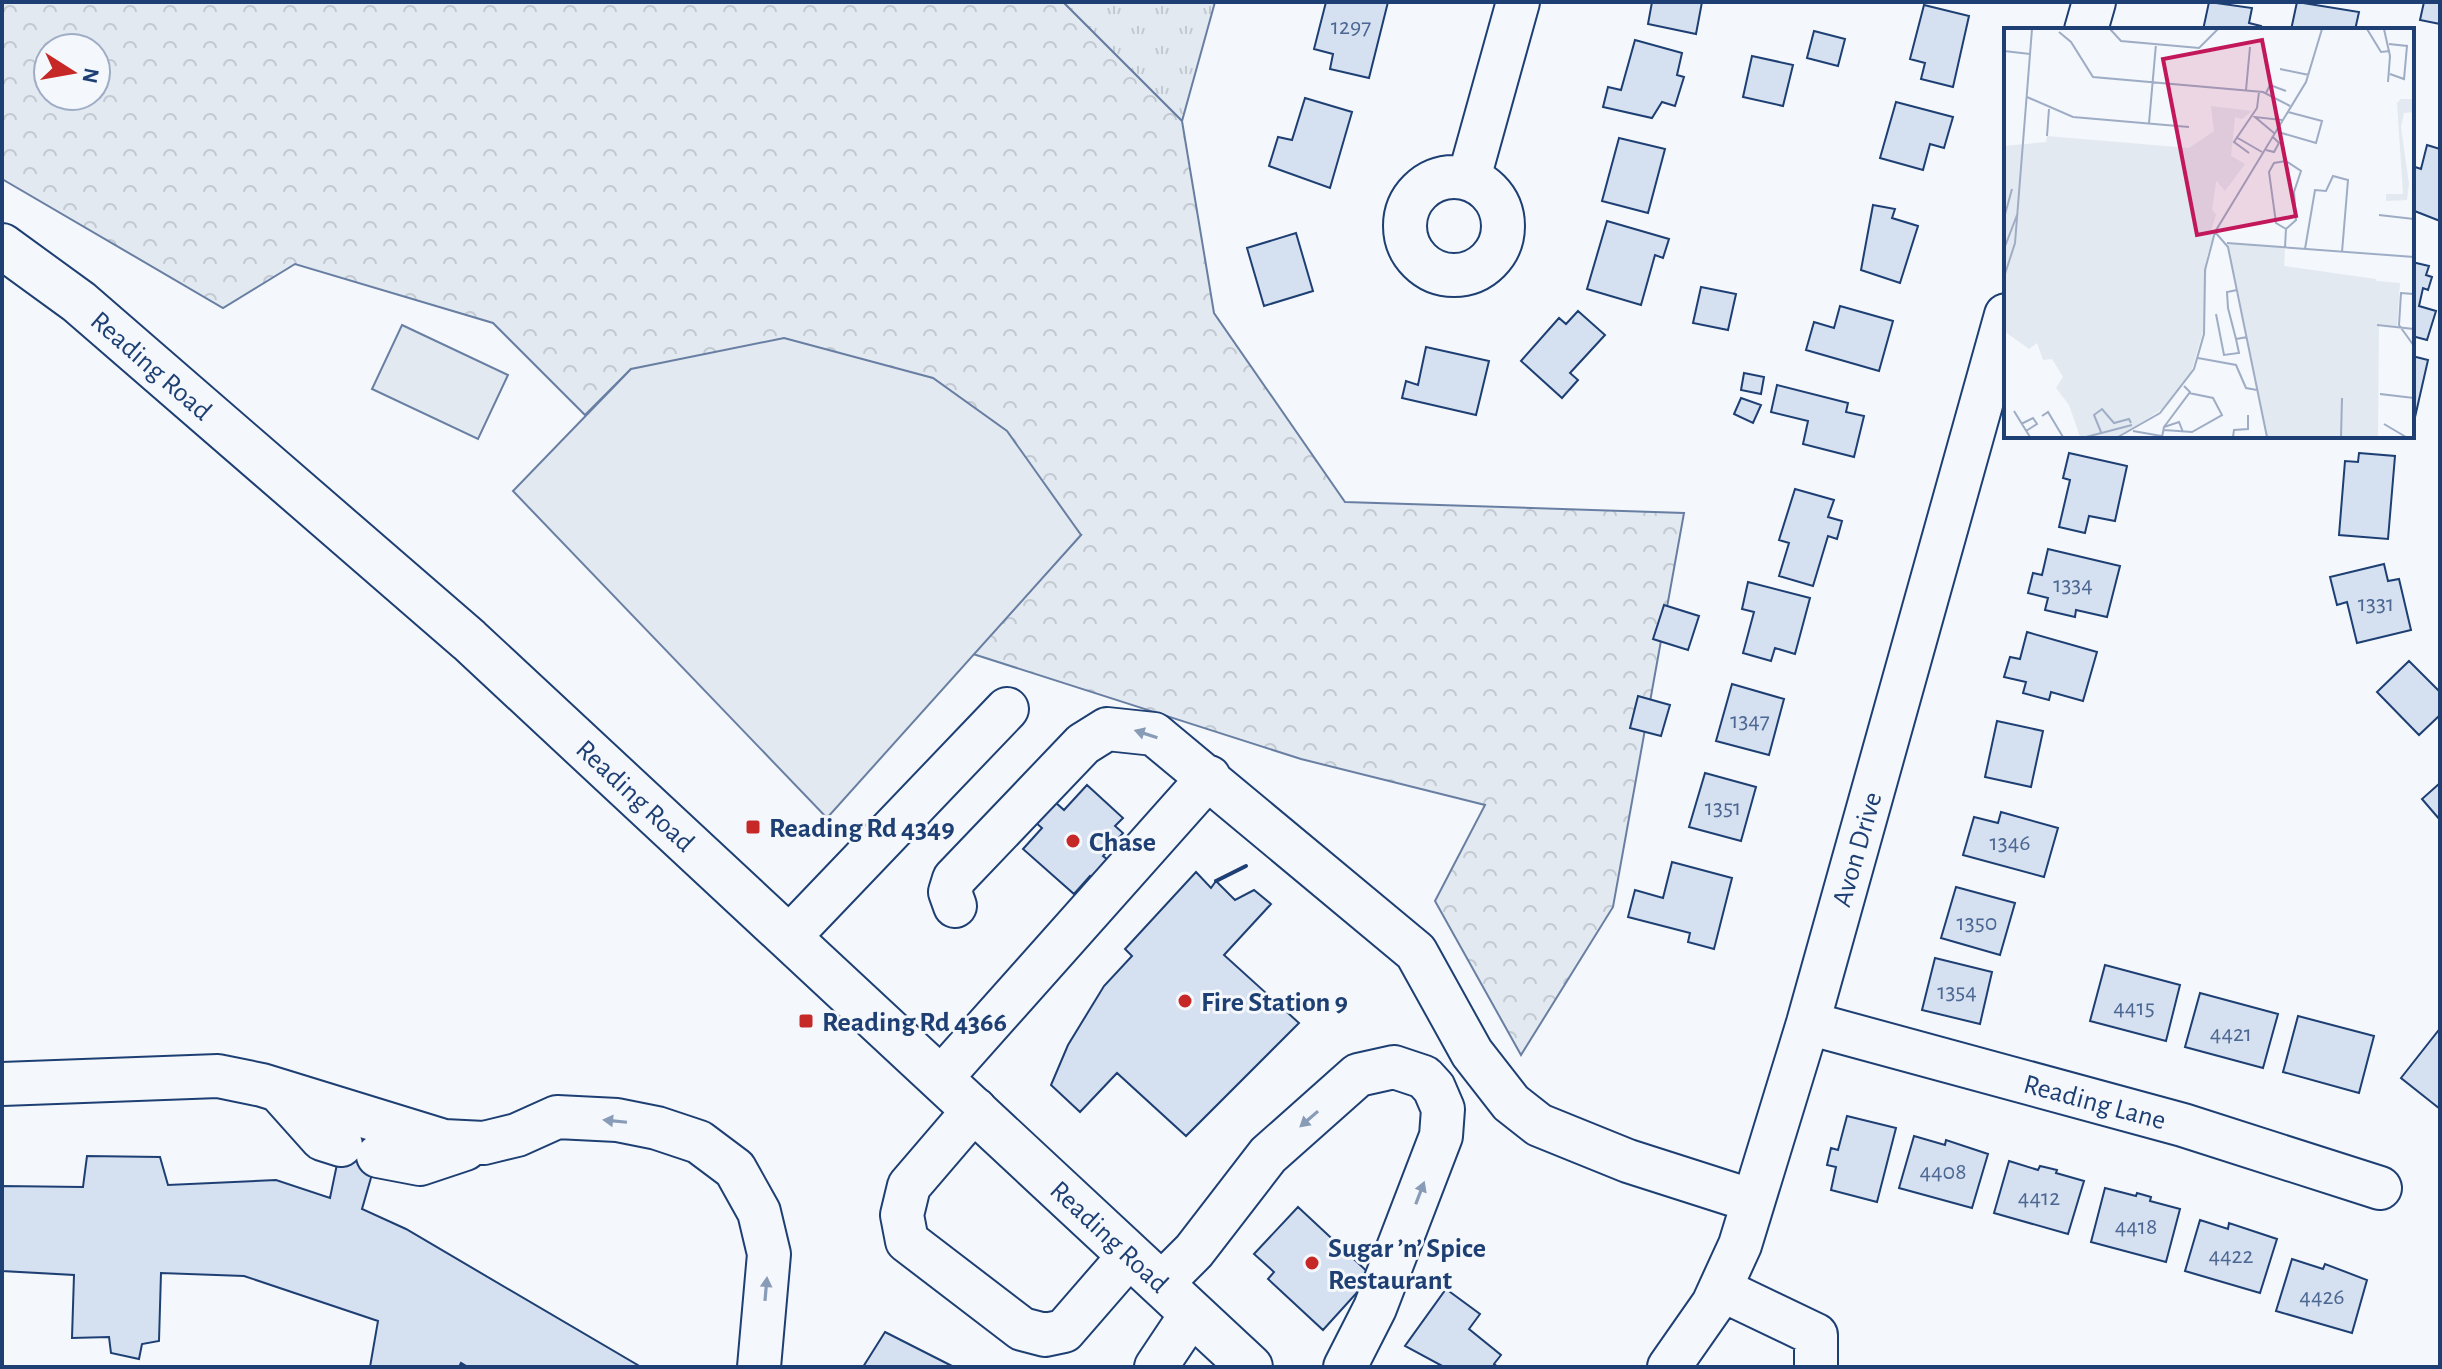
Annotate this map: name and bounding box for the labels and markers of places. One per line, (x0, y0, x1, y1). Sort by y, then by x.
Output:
place label: Reading Rd 4349 (769, 815, 955, 843)
marker: Reading Rd 4349 (744, 818, 762, 836)
place label: Chase (1089, 829, 1156, 857)
marker: Chase (1064, 832, 1082, 850)
place label: Fire Station 9 (1201, 989, 1348, 1017)
marker: Fire Station 9 (1176, 992, 1194, 1010)
place label: Reading Rd 4366 (822, 1009, 1007, 1037)
marker: Reading Rd 4366 (797, 1012, 815, 1030)
place label: Sugar ’n’ Spice Restaurant (1328, 1235, 1486, 1295)
marker: Sugar ’n’ Spice Restaurant (1303, 1254, 1321, 1272)

